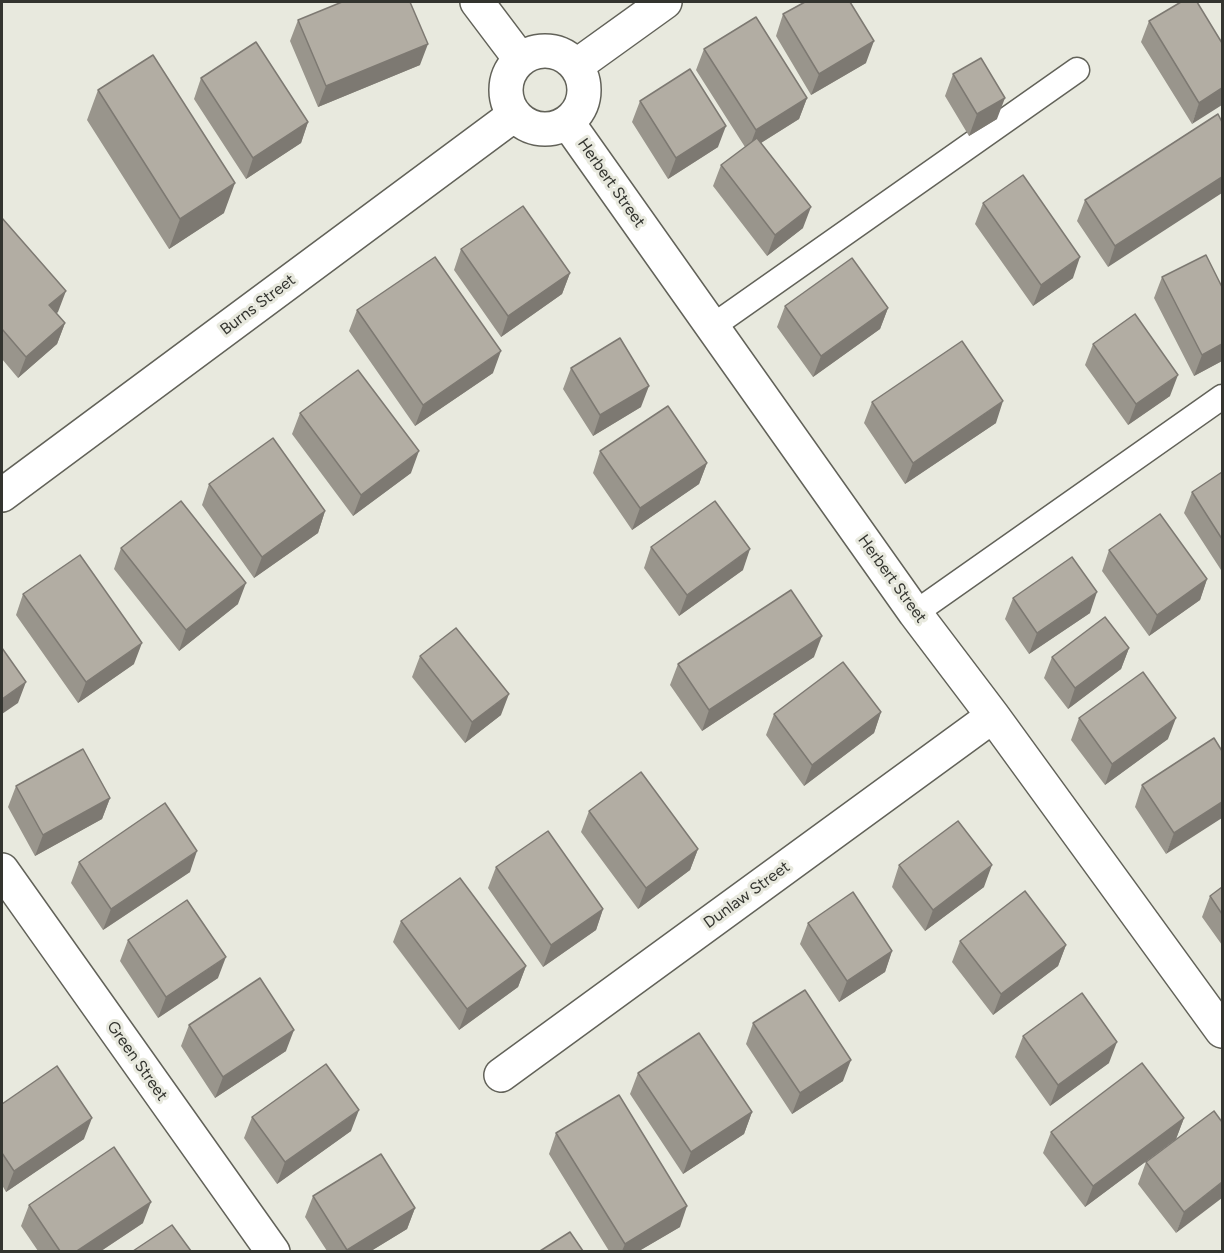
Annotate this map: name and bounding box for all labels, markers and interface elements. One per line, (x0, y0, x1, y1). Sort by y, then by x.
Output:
street label: Herbert Street (573, 135, 649, 231)
street label: Burns Street (217, 270, 299, 340)
street label: Herbert Street (854, 531, 930, 627)
street label: Dunlaw Street (700, 857, 794, 933)
street label: Green Street (103, 1018, 171, 1104)

